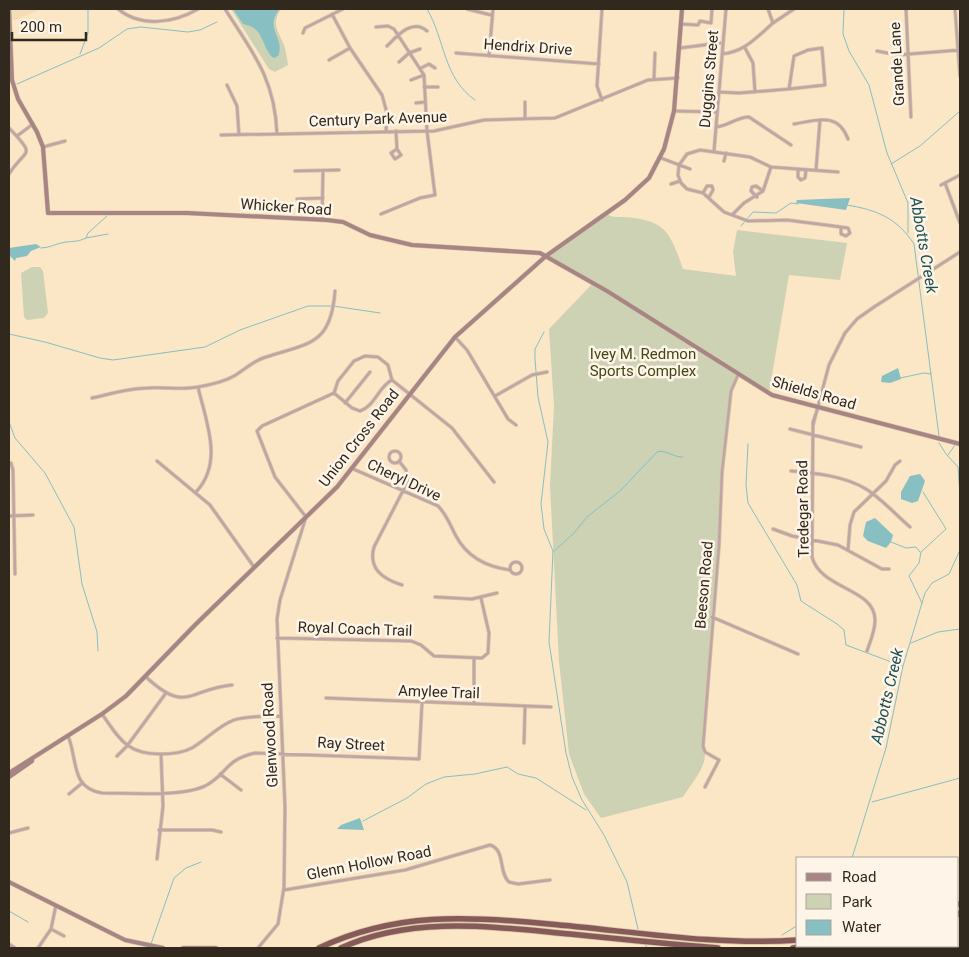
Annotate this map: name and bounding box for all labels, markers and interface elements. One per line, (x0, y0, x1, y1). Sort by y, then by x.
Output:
scale bar (12, 10, 86, 42)
text: 200 m (20, 18, 62, 36)
street label: Grande Lane (886, 22, 908, 106)
street label: Duggins Street (696, 29, 722, 129)
street label: Hendrix Drive (483, 35, 573, 59)
street label: Century Park Avenue (309, 108, 447, 130)
water label: Abbotts Creek (906, 194, 942, 296)
street label: Whicker Road (240, 195, 332, 219)
park label: Ivey M. Redmon Sports Complex (590, 345, 697, 380)
street label: Shields Road (770, 372, 858, 414)
street label: Union Cross Road (315, 386, 403, 490)
street label: Cheryl Drive (364, 455, 444, 505)
street label: Tredegar Road (793, 460, 813, 558)
street label: Beeson Road (691, 540, 717, 630)
street label: Royal Coach Trail (297, 618, 413, 640)
water label: Abbotts Creek (866, 645, 908, 747)
street label: Glenwood Road (258, 682, 282, 788)
street label: Amylee Trail (398, 682, 480, 702)
street label: Ray Street (317, 733, 385, 755)
street label: Glenn Hollow Road (305, 842, 433, 884)
legend (796, 857, 959, 947)
text: Road (842, 868, 876, 886)
text: Park (842, 893, 873, 911)
text: Water (842, 918, 881, 936)

